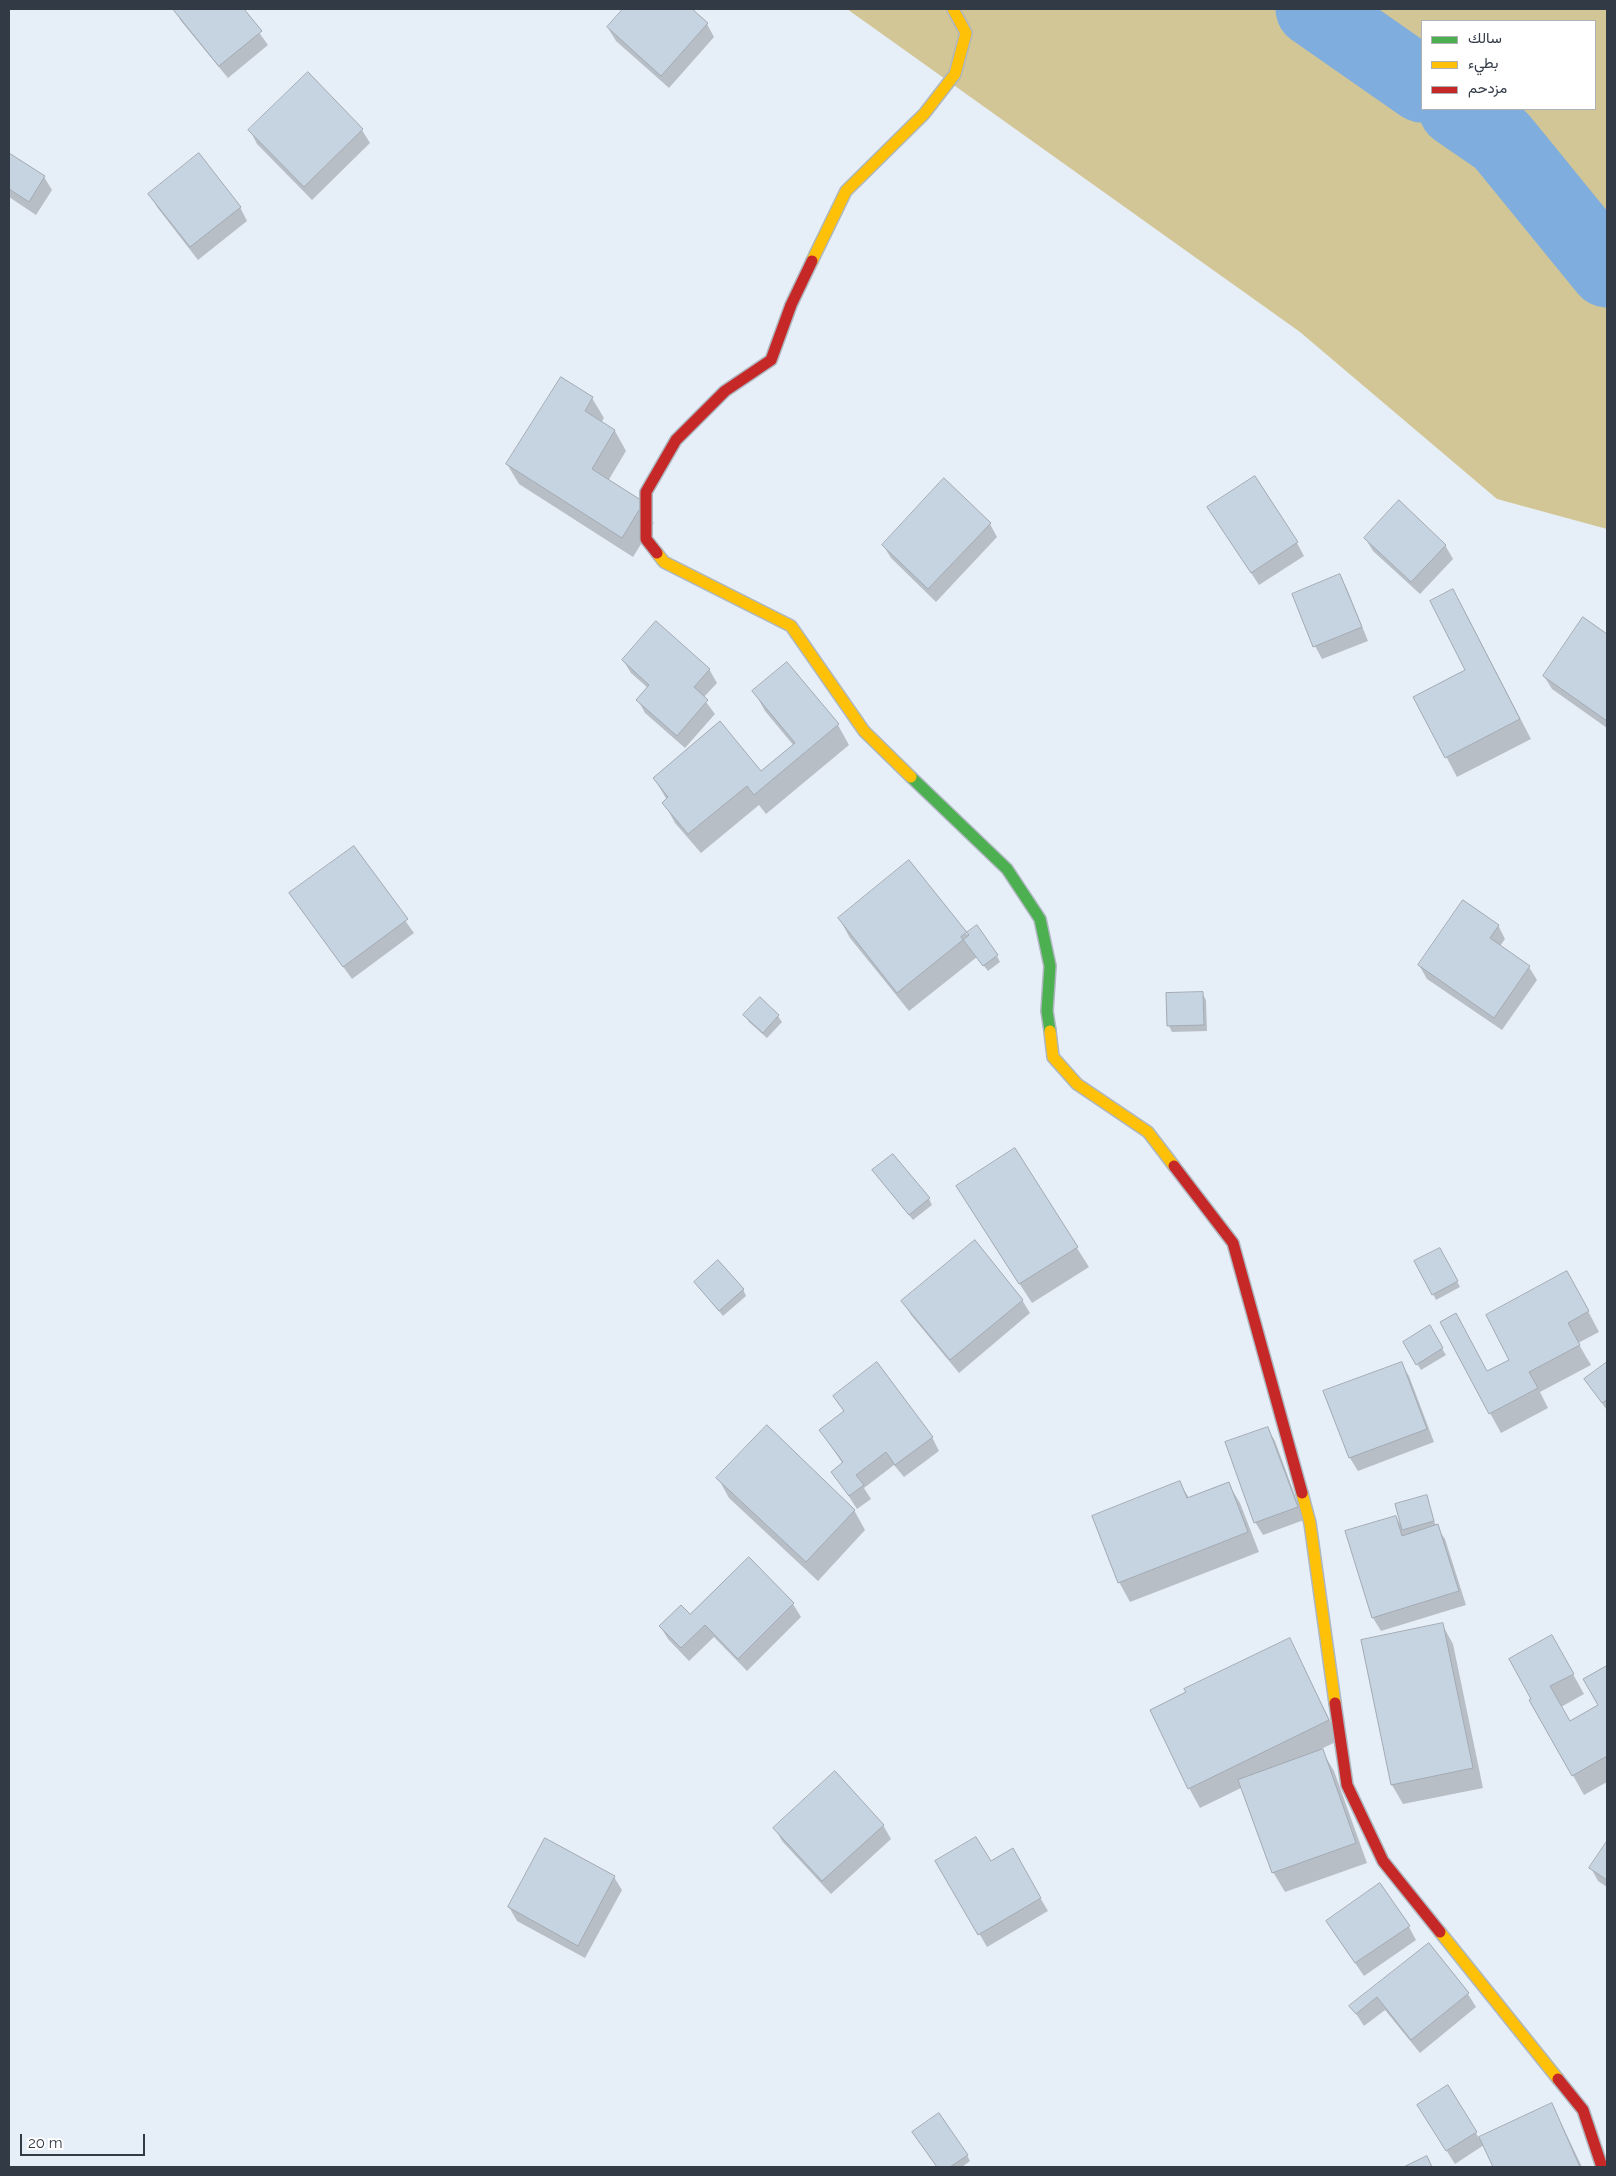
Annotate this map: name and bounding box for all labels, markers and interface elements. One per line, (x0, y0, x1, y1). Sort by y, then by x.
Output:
legend (1421, 20, 1596, 110)
text: سالك (1468, 29, 1502, 47)
text: بطيء (1468, 54, 1498, 72)
text: مزدحم (1468, 79, 1507, 97)
scale bar (22, 2124, 148, 2156)
text: 20 m (28, 2134, 63, 2152)

